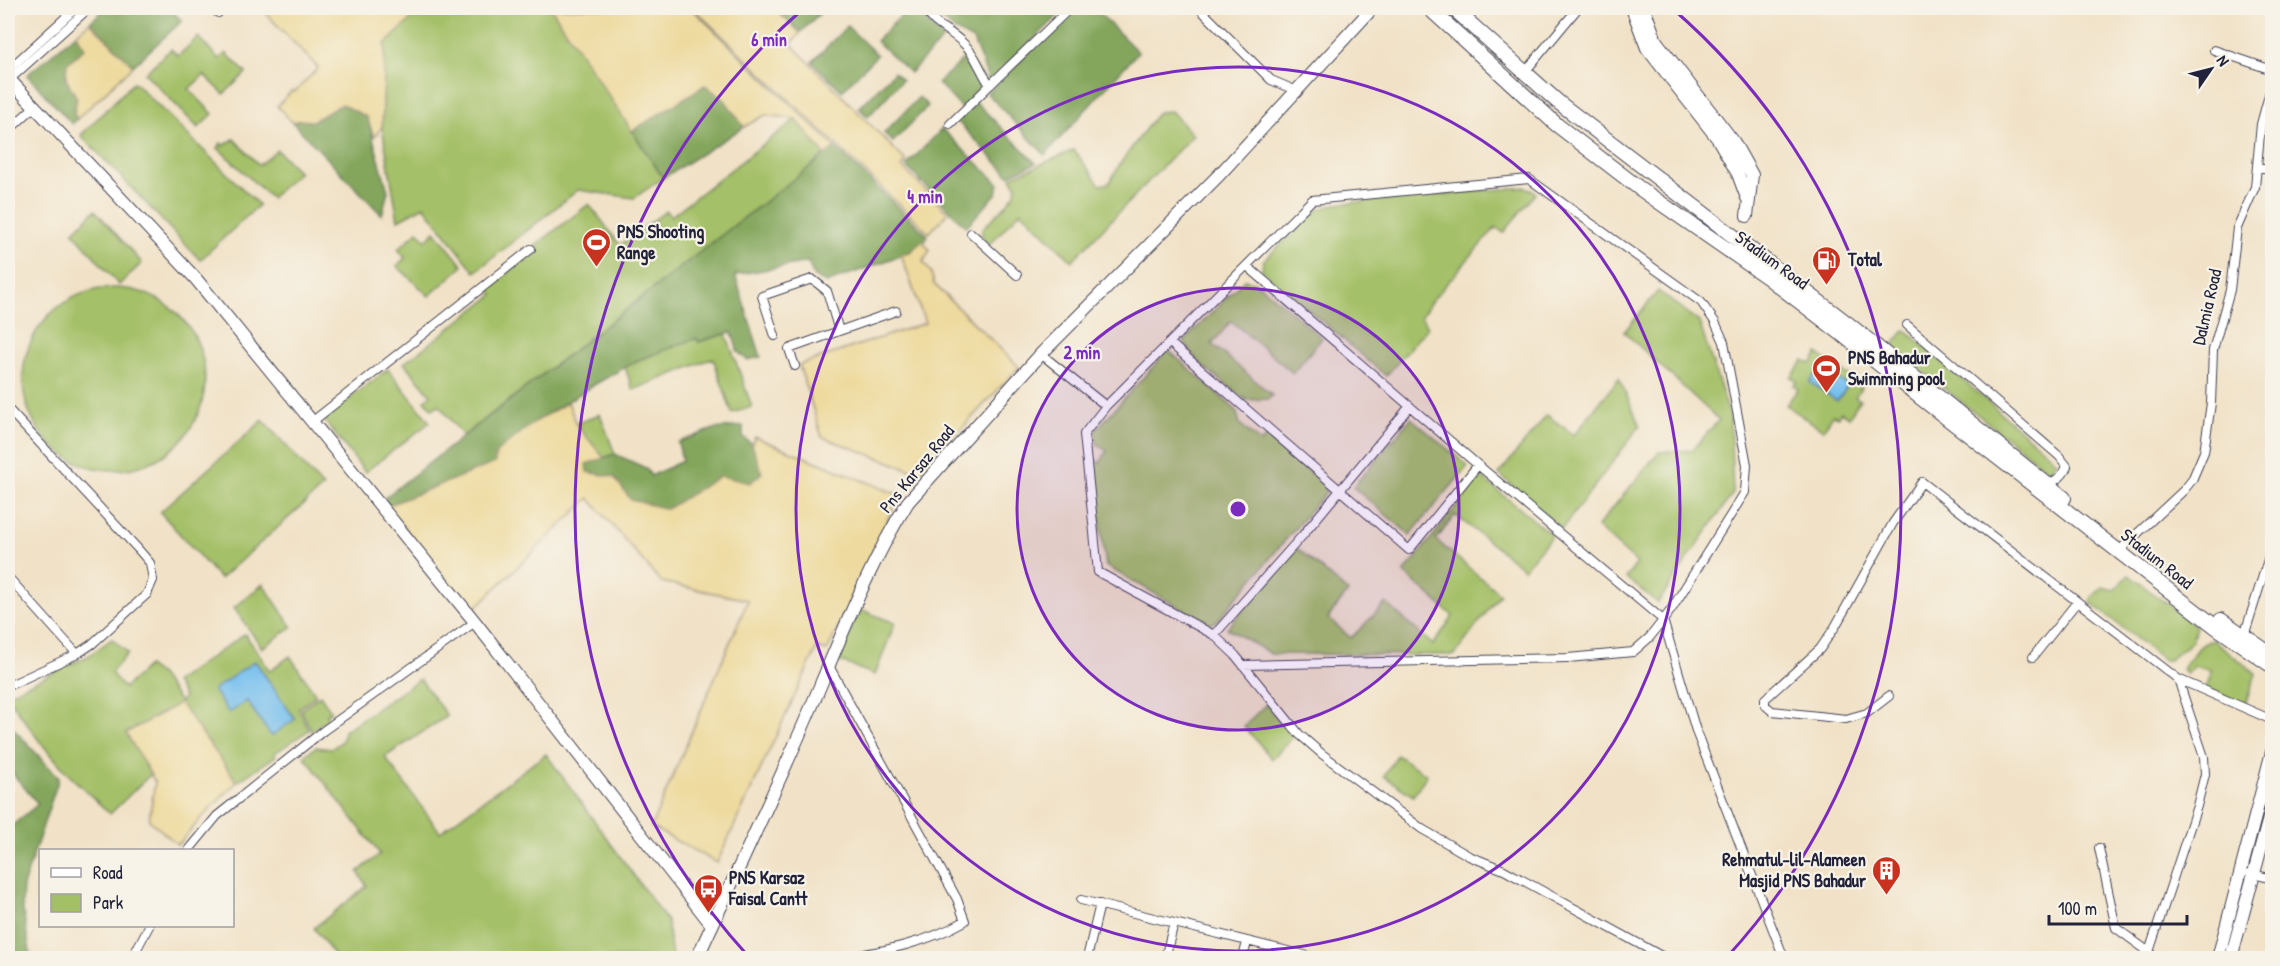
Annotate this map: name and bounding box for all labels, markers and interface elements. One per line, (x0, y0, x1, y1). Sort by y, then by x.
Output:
text: 6 min (751, 27, 787, 52)
north arrow (2181, 39, 2241, 99)
text: N (2212, 51, 2235, 71)
text: 4 min (907, 184, 943, 209)
place label: PNS Shooting Range (617, 219, 704, 266)
street label: Stadium Road (1730, 224, 1814, 295)
sports icon: PNS Shooting Range (580, 226, 612, 268)
fuel station icon: Total (1811, 244, 1843, 286)
place label: Total (1847, 247, 1883, 272)
street label: Dalmia Road (2186, 266, 2227, 347)
text: 2 min (1064, 340, 1100, 365)
place label: PNS Bahadur Swimming pool (1848, 345, 1946, 392)
sports icon: PNS Bahadur Swimming pool (1811, 352, 1843, 394)
street label: Pns Karsaz Road (873, 419, 960, 518)
centre of rings (1228, 499, 1248, 519)
street label: Stadium Road (2116, 522, 2199, 595)
place label: Rehmatul-lil-Alameen Masjid PNS Bahadur (1722, 847, 1866, 893)
legend (39, 849, 234, 927)
building icon: Rehmatul-lil-Alameen Masjid PNS Bahadur (1871, 854, 1903, 896)
text: Road (93, 860, 123, 885)
place label: PNS Karsaz Faisal Cantt (728, 865, 808, 911)
bus stop icon: PNS Karsaz Faisal Cantt (692, 872, 724, 914)
scale bar (2049, 888, 2187, 926)
text: Park (93, 890, 124, 915)
text: 100 m (2058, 896, 2097, 921)

